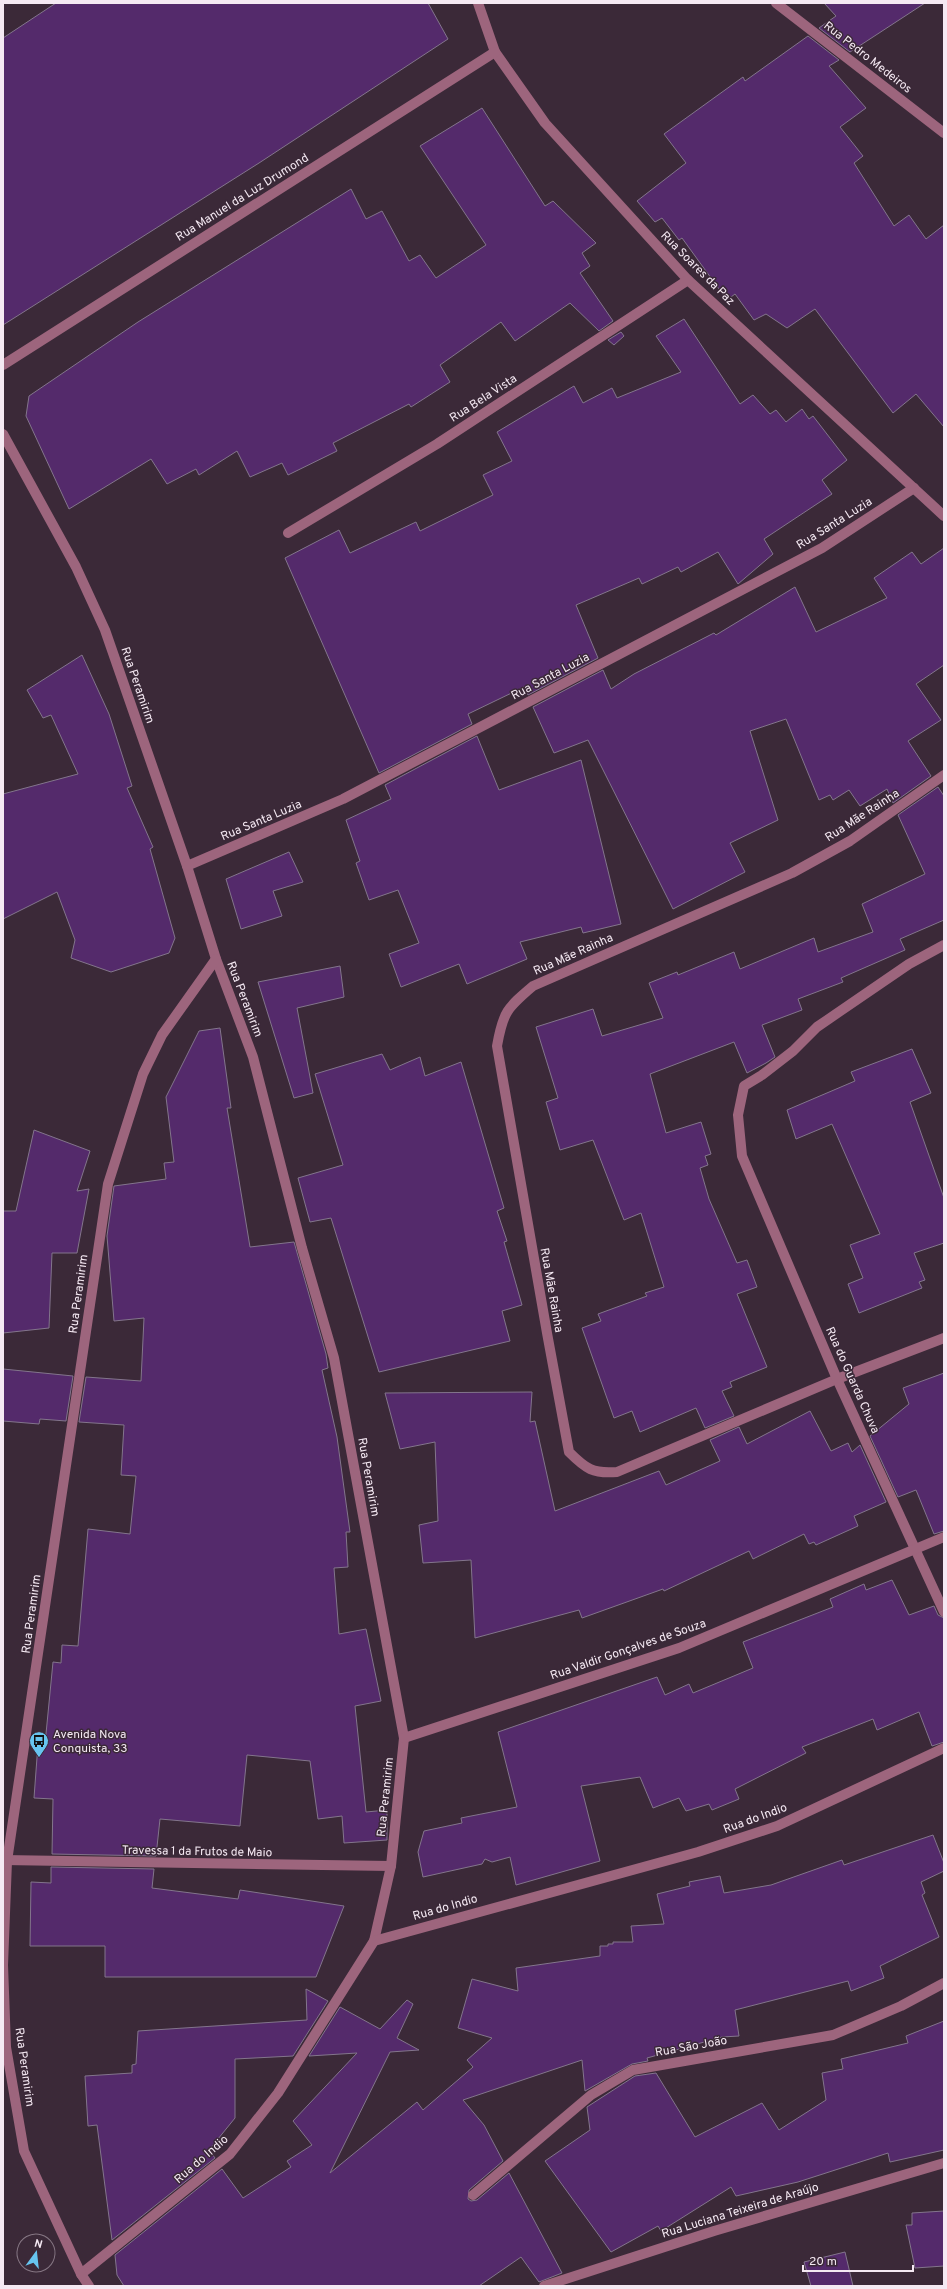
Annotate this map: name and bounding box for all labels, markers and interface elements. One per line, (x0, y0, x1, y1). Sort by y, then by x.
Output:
street label: Rua Pedro Medeiros (820, 18, 915, 97)
street label: Rua Manuel da Luz Drumond (173, 150, 312, 245)
street label: Rua Soares da Paz (657, 228, 738, 309)
street label: Rua Bela Vista (447, 371, 520, 427)
street label: Rua Santa Luzia (794, 494, 875, 554)
street label: Rua Peramirim (116, 645, 158, 726)
street label: Rua Santa Luzia (509, 650, 592, 704)
street label: Rua Mãe Rainha (822, 786, 903, 846)
street label: Rua Santa Luzia (218, 797, 304, 845)
street label: Rua Mãe Rainha (531, 930, 616, 980)
street label: Rua Peramirim (222, 959, 266, 1040)
street label: Rua Mãe Rainha (536, 1247, 566, 1334)
street label: Rua Peramirim (66, 1253, 92, 1335)
street label: Rua do Guarda Chuva (821, 1324, 883, 1436)
street label: Rua Peramirim (353, 1436, 383, 1518)
street label: Rua Peramirim (19, 1573, 45, 1655)
street label: Rua Valdir Gonçalves de Souza (548, 1616, 708, 1684)
place label: Avenida Nova Conquista, 33 (53, 1727, 127, 1757)
bus stop icon: Avenida Nova Conquista, 33 (28, 1730, 50, 1758)
street label: Rua Peramirim (374, 1757, 398, 1838)
street label: Rua do Indio (721, 1800, 790, 1838)
street label: Travessa 1 da Frutos de Maio (122, 1843, 273, 1861)
street label: Rua do Indio (411, 1891, 480, 1925)
street label: Rua Peramirim (11, 2026, 37, 2108)
street label: Rua São João (654, 2033, 729, 2061)
street label: Rua do Indio (171, 2132, 232, 2188)
street label: Rua Luciana Teixeira de Araújo (660, 2179, 821, 2242)
north arrow (16, 2233, 56, 2273)
text: N (33, 2237, 44, 2252)
scale bar (803, 2247, 913, 2273)
text: 20 m (809, 2254, 837, 2270)

